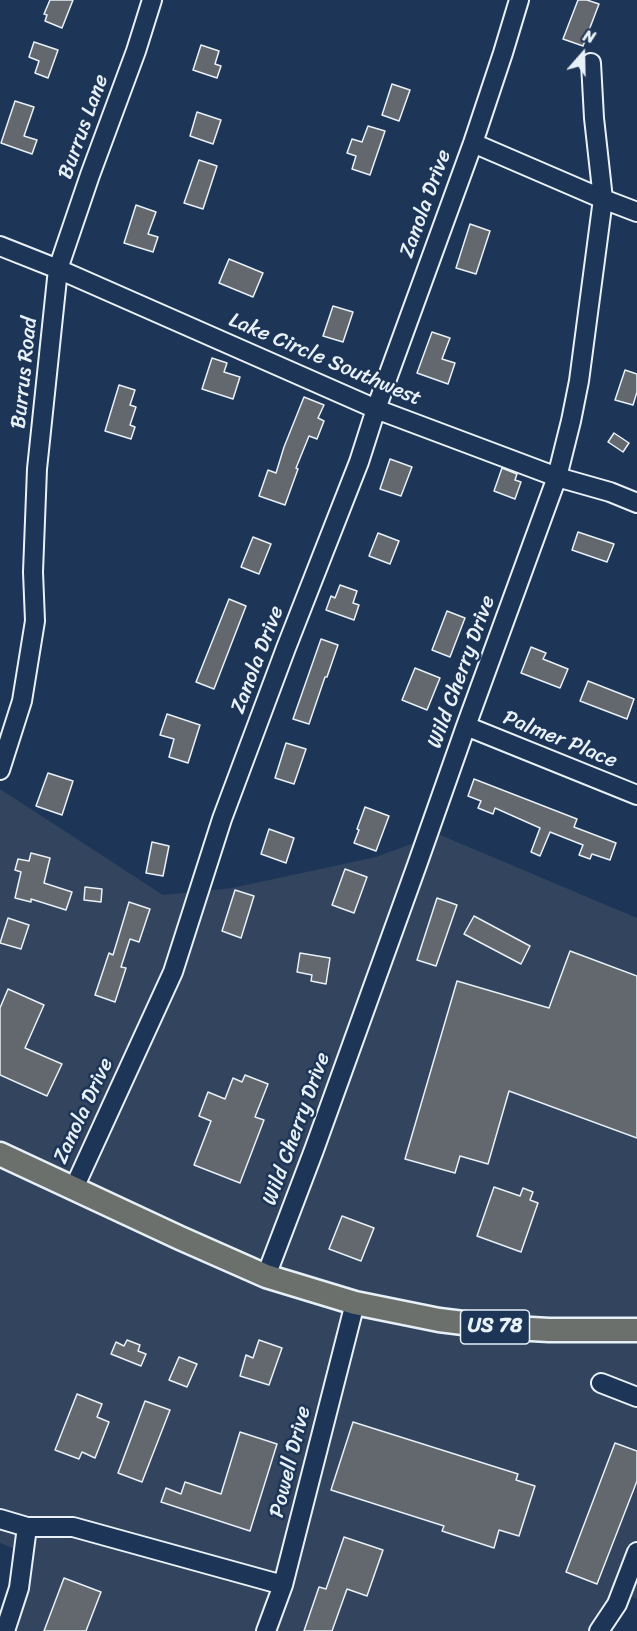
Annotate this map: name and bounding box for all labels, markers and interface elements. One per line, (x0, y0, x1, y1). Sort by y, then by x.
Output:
text: N (579, 21, 599, 52)
north arrow (553, 24, 613, 84)
street label: Burrus Lane (53, 71, 115, 183)
street label: Zanola Drive (395, 146, 457, 262)
street label: Lake Circle Southwest (225, 308, 425, 412)
street label: Burrus Road (7, 316, 43, 430)
street label: Wild Cherry Drive (423, 592, 501, 752)
street label: Zanola Drive (226, 603, 290, 717)
street label: Palmer Place (499, 706, 621, 774)
street label: Wild Cherry Drive (258, 1049, 336, 1209)
street label: Zanola Drive (49, 1054, 119, 1168)
road number: US 78 (460, 1310, 530, 1344)
street label: Powell Drive (265, 1404, 317, 1520)

